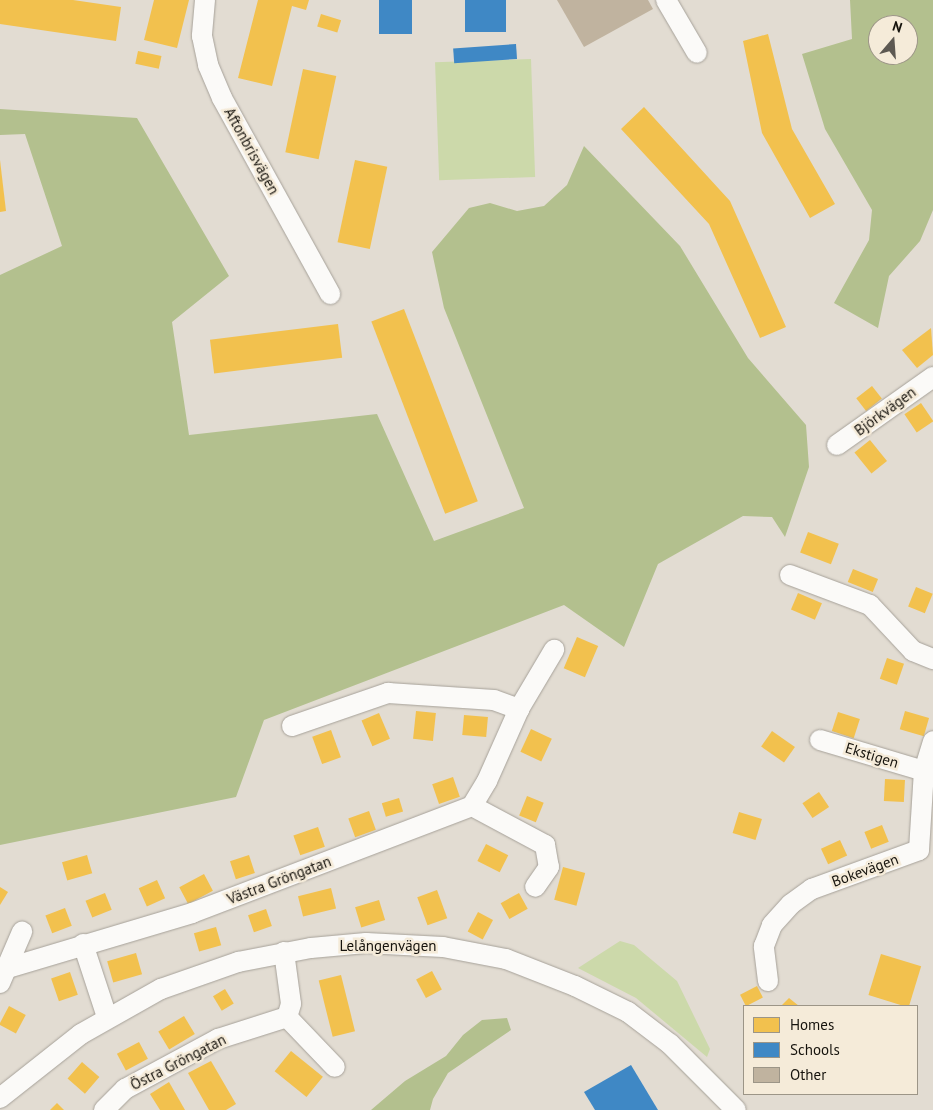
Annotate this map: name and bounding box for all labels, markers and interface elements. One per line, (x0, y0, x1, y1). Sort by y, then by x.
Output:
north arrow (868, 15, 918, 65)
text: N (890, 17, 904, 37)
street label: Aftonbrisvägen (221, 104, 283, 198)
street label: Björkvägen (851, 383, 919, 439)
street label: Ekstigen (843, 738, 901, 772)
street label: Bokevägen (829, 850, 901, 890)
street label: Västra Gröngatan (224, 852, 334, 908)
street label: Lelångenvägen (340, 937, 436, 955)
legend (743, 1005, 918, 1095)
text: Homes (790, 1015, 834, 1034)
street label: Östra Gröngatan (127, 1030, 229, 1094)
text: Schools (790, 1040, 840, 1059)
text: Other (790, 1065, 826, 1084)

